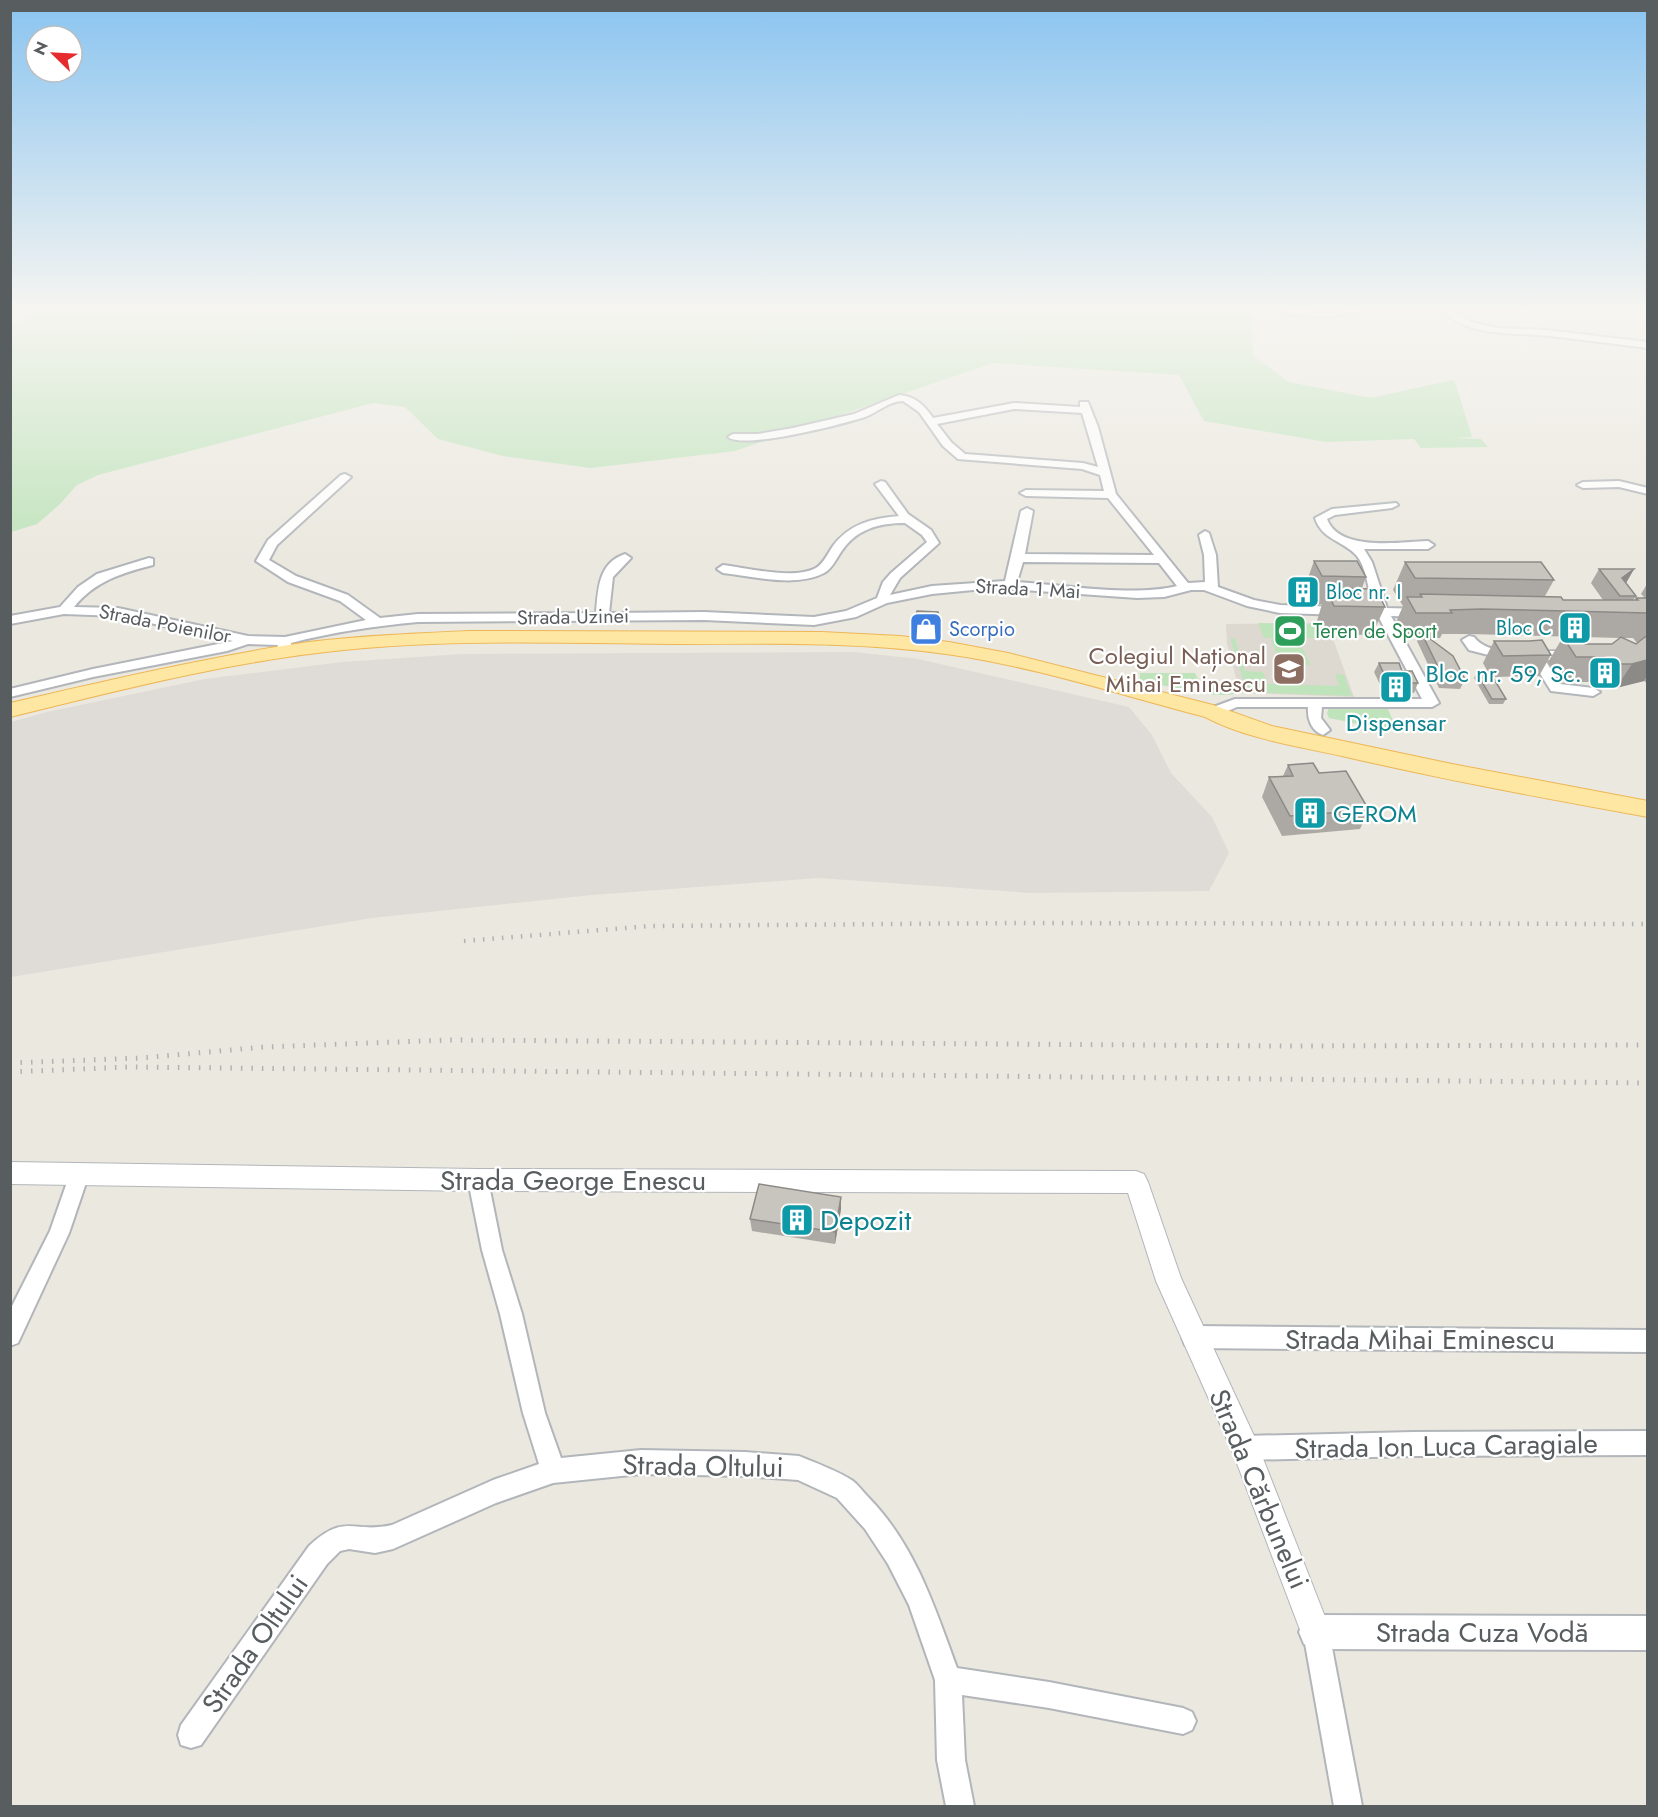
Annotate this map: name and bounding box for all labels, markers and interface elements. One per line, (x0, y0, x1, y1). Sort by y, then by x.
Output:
north arrow (24, 24, 84, 84)
text: N (28, 38, 54, 59)
street label: Strada 1 Mai (975, 572, 1081, 606)
building icon: Bloc nr. I (1285, 574, 1321, 610)
place label: Bloc nr. I (1326, 578, 1401, 607)
street label: Strada Poienilor (96, 597, 234, 651)
street label: Strada Uzinei (517, 602, 629, 632)
building icon: Bloc C (1557, 610, 1593, 646)
shop icon: Scorpio (908, 611, 944, 647)
sports icon: Teren de Sport (1272, 613, 1308, 649)
place label: Bloc C (1496, 614, 1552, 643)
place label: Scorpio (949, 615, 1015, 644)
place label: Teren de Sport (1313, 617, 1437, 646)
place label: Colegiul Național Mihai Eminescu (1088, 638, 1266, 701)
school or university icon: Colegiul Național Mihai Eminescu (1271, 651, 1307, 687)
building icon: Bloc nr. 59, Sc. (1587, 655, 1623, 691)
place label: Bloc nr. 59, Sc. (1425, 656, 1582, 691)
building icon: Dispensar (1378, 669, 1414, 705)
place label: Dispensar (1346, 705, 1447, 740)
building icon: GEROM (1292, 795, 1328, 831)
place label: GEROM (1333, 796, 1417, 831)
street label: Strada George Enescu (440, 1160, 706, 1201)
place label: Depozit (820, 1200, 911, 1241)
building icon: Depozit (779, 1202, 815, 1238)
street label: Strada Mihai Eminescu (1285, 1319, 1555, 1360)
street label: Strada Cărbunelui (1198, 1383, 1320, 1595)
street label: Strada Ion Luca Caragiale (1294, 1423, 1598, 1469)
street label: Strada Oltului (622, 1444, 784, 1488)
street label: Strada Oltului (192, 1566, 318, 1722)
street label: Strada Cuza Vodă (1376, 1612, 1588, 1653)

